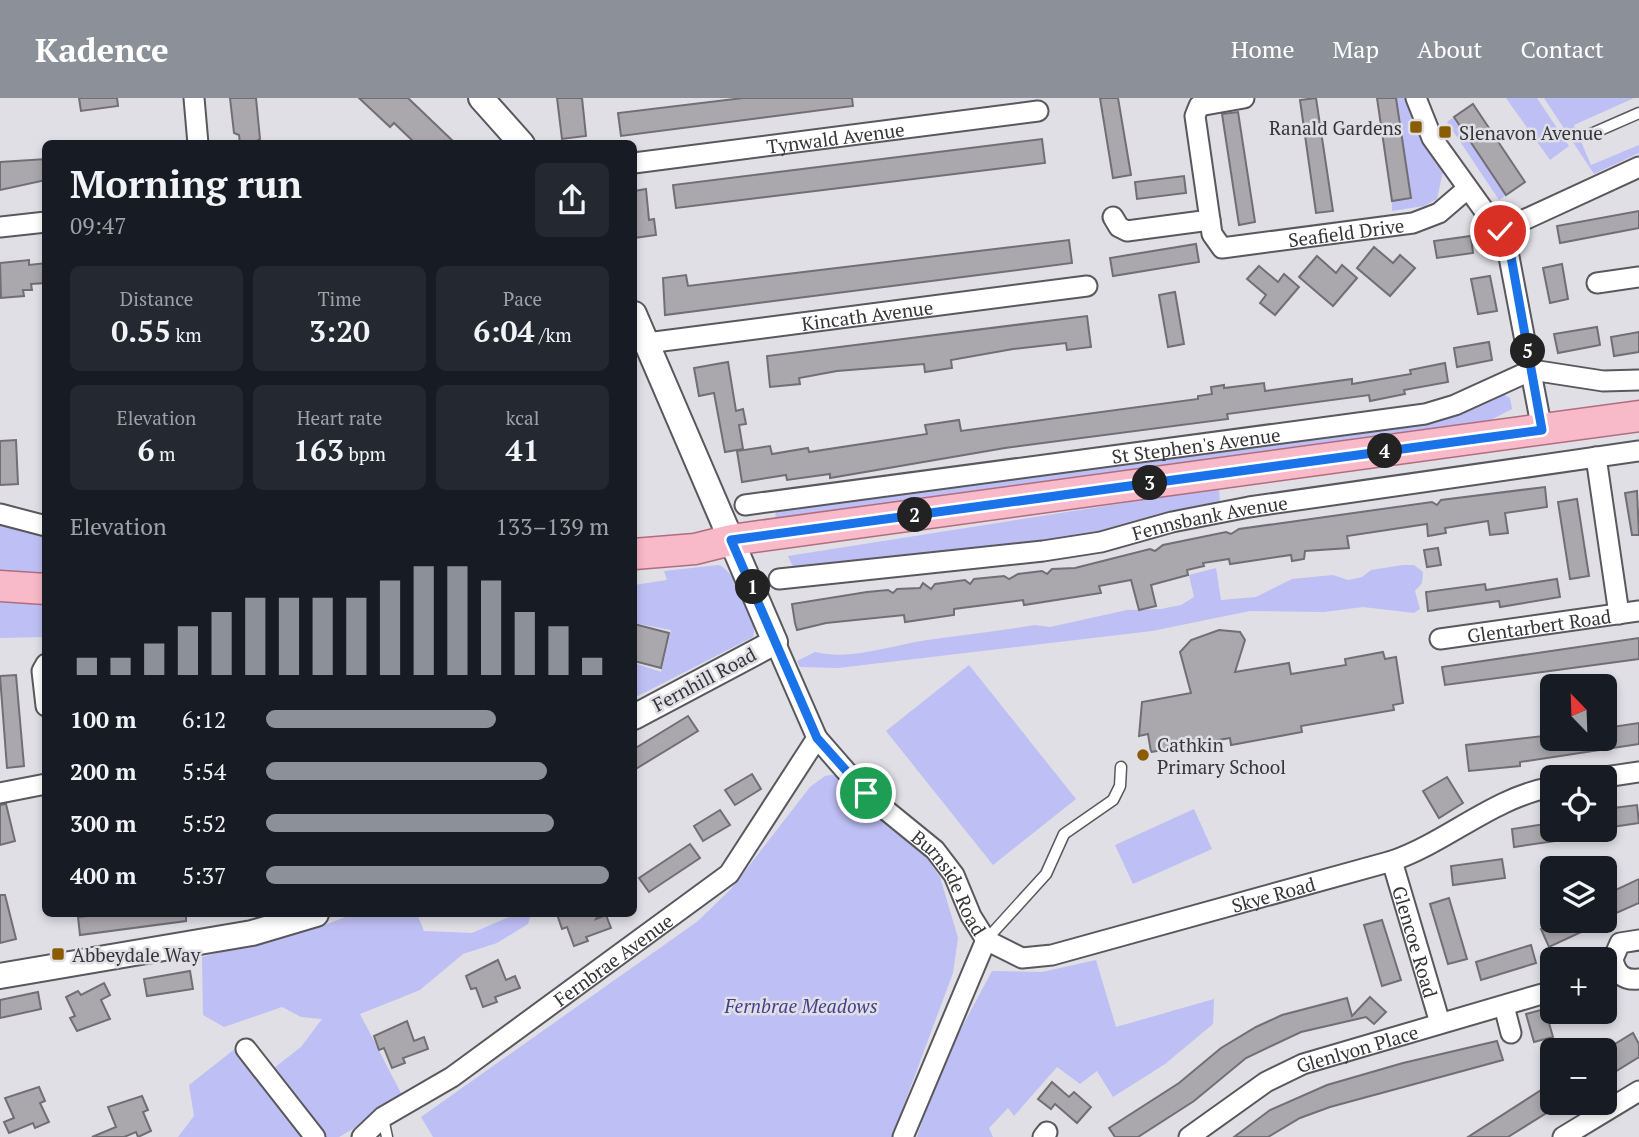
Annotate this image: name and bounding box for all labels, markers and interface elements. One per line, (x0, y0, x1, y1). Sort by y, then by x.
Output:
text: Kadence (35, 28, 169, 71)
text: Home (1231, 33, 1295, 65)
text: Map (1333, 33, 1379, 65)
text: About (1417, 33, 1483, 65)
text: Contact (1521, 33, 1604, 65)
place label: Ranald Gardens (1269, 115, 1402, 140)
street label: Tynwald Avenue (765, 116, 906, 158)
marker: Ranald Gardens (1408, 119, 1424, 135)
place label: Slenavon Avenue (1459, 120, 1603, 145)
marker: Slenavon Avenue (1437, 124, 1453, 140)
text: Morning run (70, 159, 302, 209)
button: share (535, 163, 609, 237)
pin (1470, 201, 1530, 261)
text: 09:47 (70, 210, 127, 241)
street label: Seafield Drive (1287, 212, 1405, 252)
icon: check (1481, 212, 1519, 250)
text: Distance (120, 286, 193, 311)
text: Time (318, 286, 361, 311)
text: Pace (503, 286, 542, 311)
street label: Kincath Avenue (800, 294, 934, 335)
text: 0.55 (111, 311, 171, 351)
text: 3:20 (309, 311, 370, 351)
text: 6:04 (473, 311, 534, 351)
text: km (171, 322, 202, 347)
text: /km (534, 322, 572, 347)
pin: 5 (1510, 334, 1546, 368)
text: 5 (1522, 338, 1533, 363)
text: Elevation (117, 405, 196, 430)
text: Heart rate (297, 405, 382, 430)
text: kcal (506, 405, 539, 430)
street label: St Stephen's Avenue (1110, 421, 1282, 468)
text: 6 (138, 430, 154, 470)
text: 163 (293, 430, 344, 470)
text: 41 (506, 430, 539, 470)
pin: 4 (1368, 434, 1402, 468)
text: 4 (1379, 438, 1390, 463)
text: m (154, 441, 175, 466)
text: bpm (344, 441, 386, 466)
pin: 3 (1132, 466, 1168, 500)
text: 3 (1144, 470, 1155, 495)
street label: Fennsbank Avenue (1129, 489, 1289, 545)
pin: 2 (898, 498, 932, 532)
text: 2 (909, 502, 920, 527)
text: Elevation (70, 511, 167, 542)
text: 133–139 m (496, 511, 609, 542)
pin: 1 (736, 570, 770, 604)
text: 1 (747, 574, 758, 599)
street label: Glentarbert Road (1466, 603, 1613, 648)
street label: Fernhill Road (648, 641, 761, 717)
north arrow (1540, 674, 1617, 751)
map controls (1540, 674, 1617, 1115)
text: 100 m (70, 704, 136, 735)
text: 6:12 (182, 704, 226, 735)
place label: Cathkin Primary School (1157, 732, 1286, 779)
marker: Cathkin Primary School (1135, 747, 1151, 763)
text: 200 m (70, 756, 136, 787)
text: 5:54 (182, 756, 226, 787)
pin (836, 763, 896, 823)
button: locate (1540, 765, 1617, 842)
icon: arrive (847, 774, 885, 812)
text: 300 m (70, 808, 136, 839)
text: 5:52 (182, 808, 226, 839)
street label: Burnside Road (907, 824, 993, 940)
button: layers (1540, 856, 1617, 933)
text: 400 m (70, 860, 136, 891)
text: 5:37 (182, 860, 226, 891)
street label: Skye Road (1228, 870, 1318, 917)
street label: Glencoe Road (1387, 883, 1444, 1001)
street label: Fernbrae Avenue (548, 907, 677, 1011)
place label: Abbeydale Way (72, 942, 201, 967)
marker: Abbeydale Way (50, 946, 66, 962)
button: + (1540, 947, 1617, 1024)
park label: Fernbrae Meadows (723, 993, 878, 1018)
street label: Glenlyon Place (1292, 1019, 1421, 1078)
button: − (1540, 1038, 1617, 1115)

